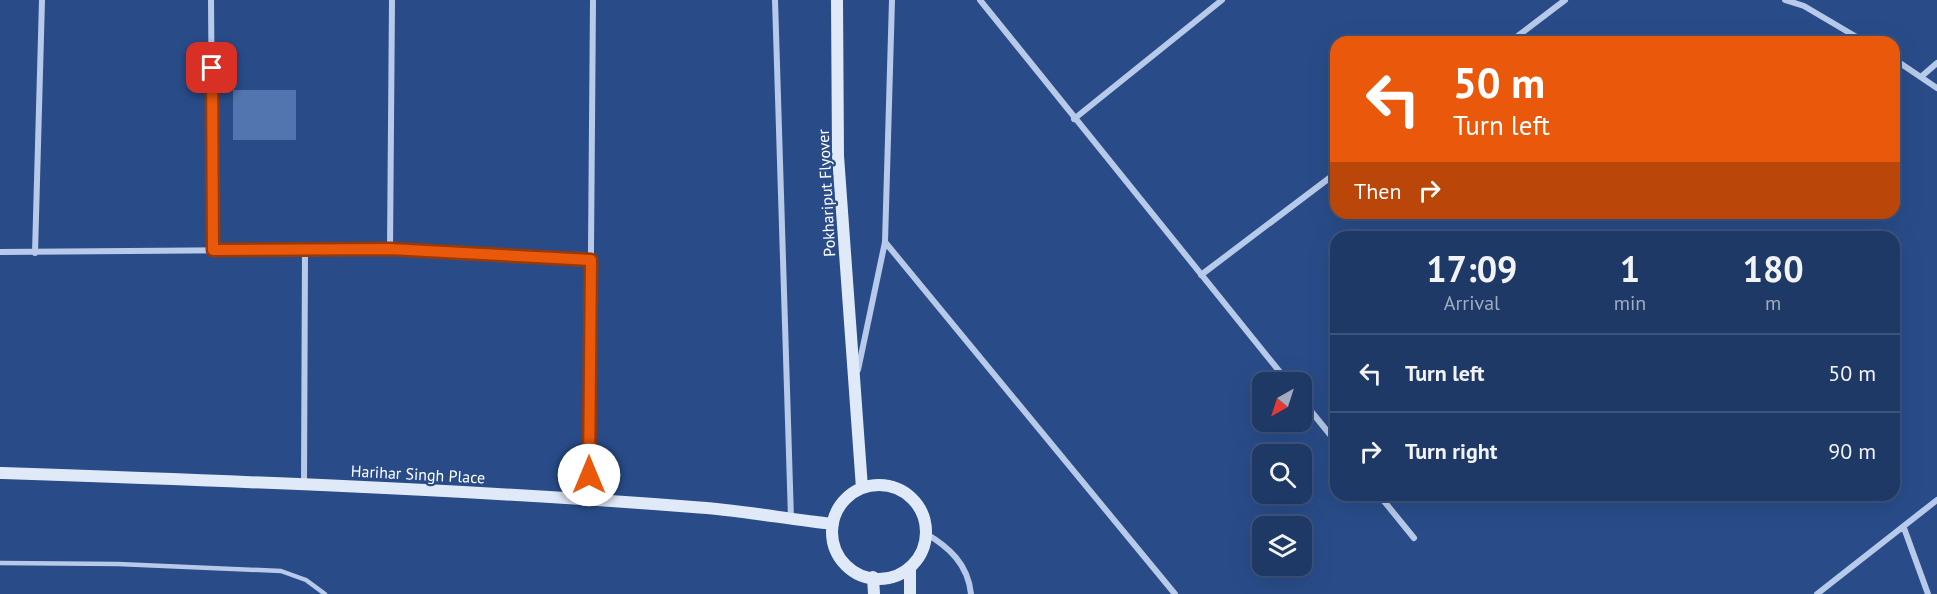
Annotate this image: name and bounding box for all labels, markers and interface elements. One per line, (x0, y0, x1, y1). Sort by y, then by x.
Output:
pin (186, 42, 237, 93)
icon: arrive (195, 51, 228, 84)
text: 50 m (1453, 55, 1545, 110)
icon: left (1354, 60, 1432, 138)
text: Turn left (1453, 108, 1550, 142)
street label: Pokhariput Flyover (813, 128, 839, 257)
icon: right (1413, 174, 1446, 207)
text: Then (1354, 177, 1401, 205)
text: 17:09 (1426, 245, 1518, 292)
text: 1 (1620, 245, 1640, 292)
text: 180 (1743, 245, 1804, 292)
text: Arrival (1444, 290, 1500, 316)
text: min (1614, 290, 1646, 316)
text: m (1765, 290, 1781, 316)
icon: left (1354, 357, 1387, 390)
text: Turn left (1405, 359, 1485, 387)
text: 50 m (1828, 359, 1876, 387)
north arrow (1252, 372, 1312, 432)
map controls (1252, 372, 1312, 576)
icon: right (1354, 435, 1387, 468)
text: Turn right (1405, 437, 1497, 465)
text: 90 m (1828, 437, 1876, 465)
position arrow (557, 443, 621, 507)
button: search (1252, 444, 1312, 504)
street label: Harihar Singh Place (350, 460, 486, 488)
button: layers (1252, 516, 1312, 576)

